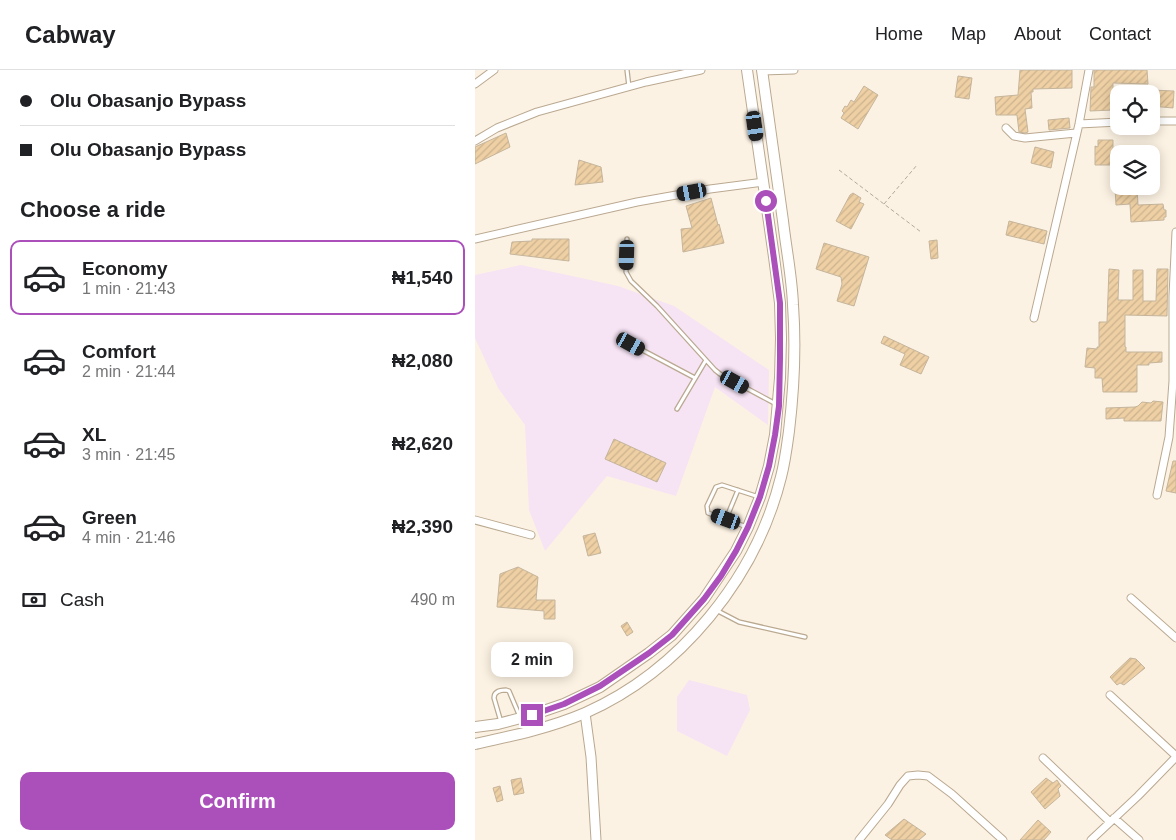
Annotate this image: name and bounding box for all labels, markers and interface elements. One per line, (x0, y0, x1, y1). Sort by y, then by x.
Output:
text: Cabway (25, 21, 116, 48)
text: Home (875, 24, 923, 44)
text: Map (951, 24, 986, 44)
text: About (1014, 24, 1061, 44)
text: Contact (1089, 24, 1151, 44)
map controls (1110, 85, 1160, 195)
button: locate (1110, 85, 1160, 135)
text: Olu Obasanjo Bypass (50, 90, 246, 111)
car (745, 110, 764, 142)
text: Olu Obasanjo Bypass (50, 139, 246, 160)
button: layers (1110, 145, 1160, 195)
car (675, 182, 708, 202)
route start (755, 190, 777, 212)
text: Choose a ride (20, 197, 165, 222)
car (618, 240, 635, 270)
icon: car (22, 255, 67, 300)
text: Economy (82, 258, 168, 279)
text: ₦1,540 (392, 267, 453, 288)
text: 1 min · 21:43 (82, 280, 175, 297)
car (614, 330, 647, 358)
icon: car (22, 338, 67, 383)
text: Comfort (82, 341, 156, 362)
text: ₦2,080 (392, 350, 453, 371)
text: 2 min · 21:44 (82, 363, 175, 380)
car (718, 368, 751, 396)
icon: car (22, 421, 67, 466)
text: XL (82, 424, 106, 445)
text: ₦2,620 (392, 433, 453, 454)
text: 3 min · 21:45 (82, 446, 175, 463)
icon: car (22, 504, 67, 549)
text: Green (82, 507, 137, 528)
car (709, 507, 742, 531)
text: ₦2,390 (392, 516, 453, 537)
text: 4 min · 21:46 (82, 529, 175, 546)
icon: cash (20, 586, 48, 614)
text: Cash (60, 589, 104, 610)
text: 490 m (411, 591, 455, 608)
callout: 2 min (491, 642, 573, 678)
text: 2 min (511, 651, 553, 668)
route end (521, 704, 543, 726)
button: Confirm (20, 772, 455, 830)

